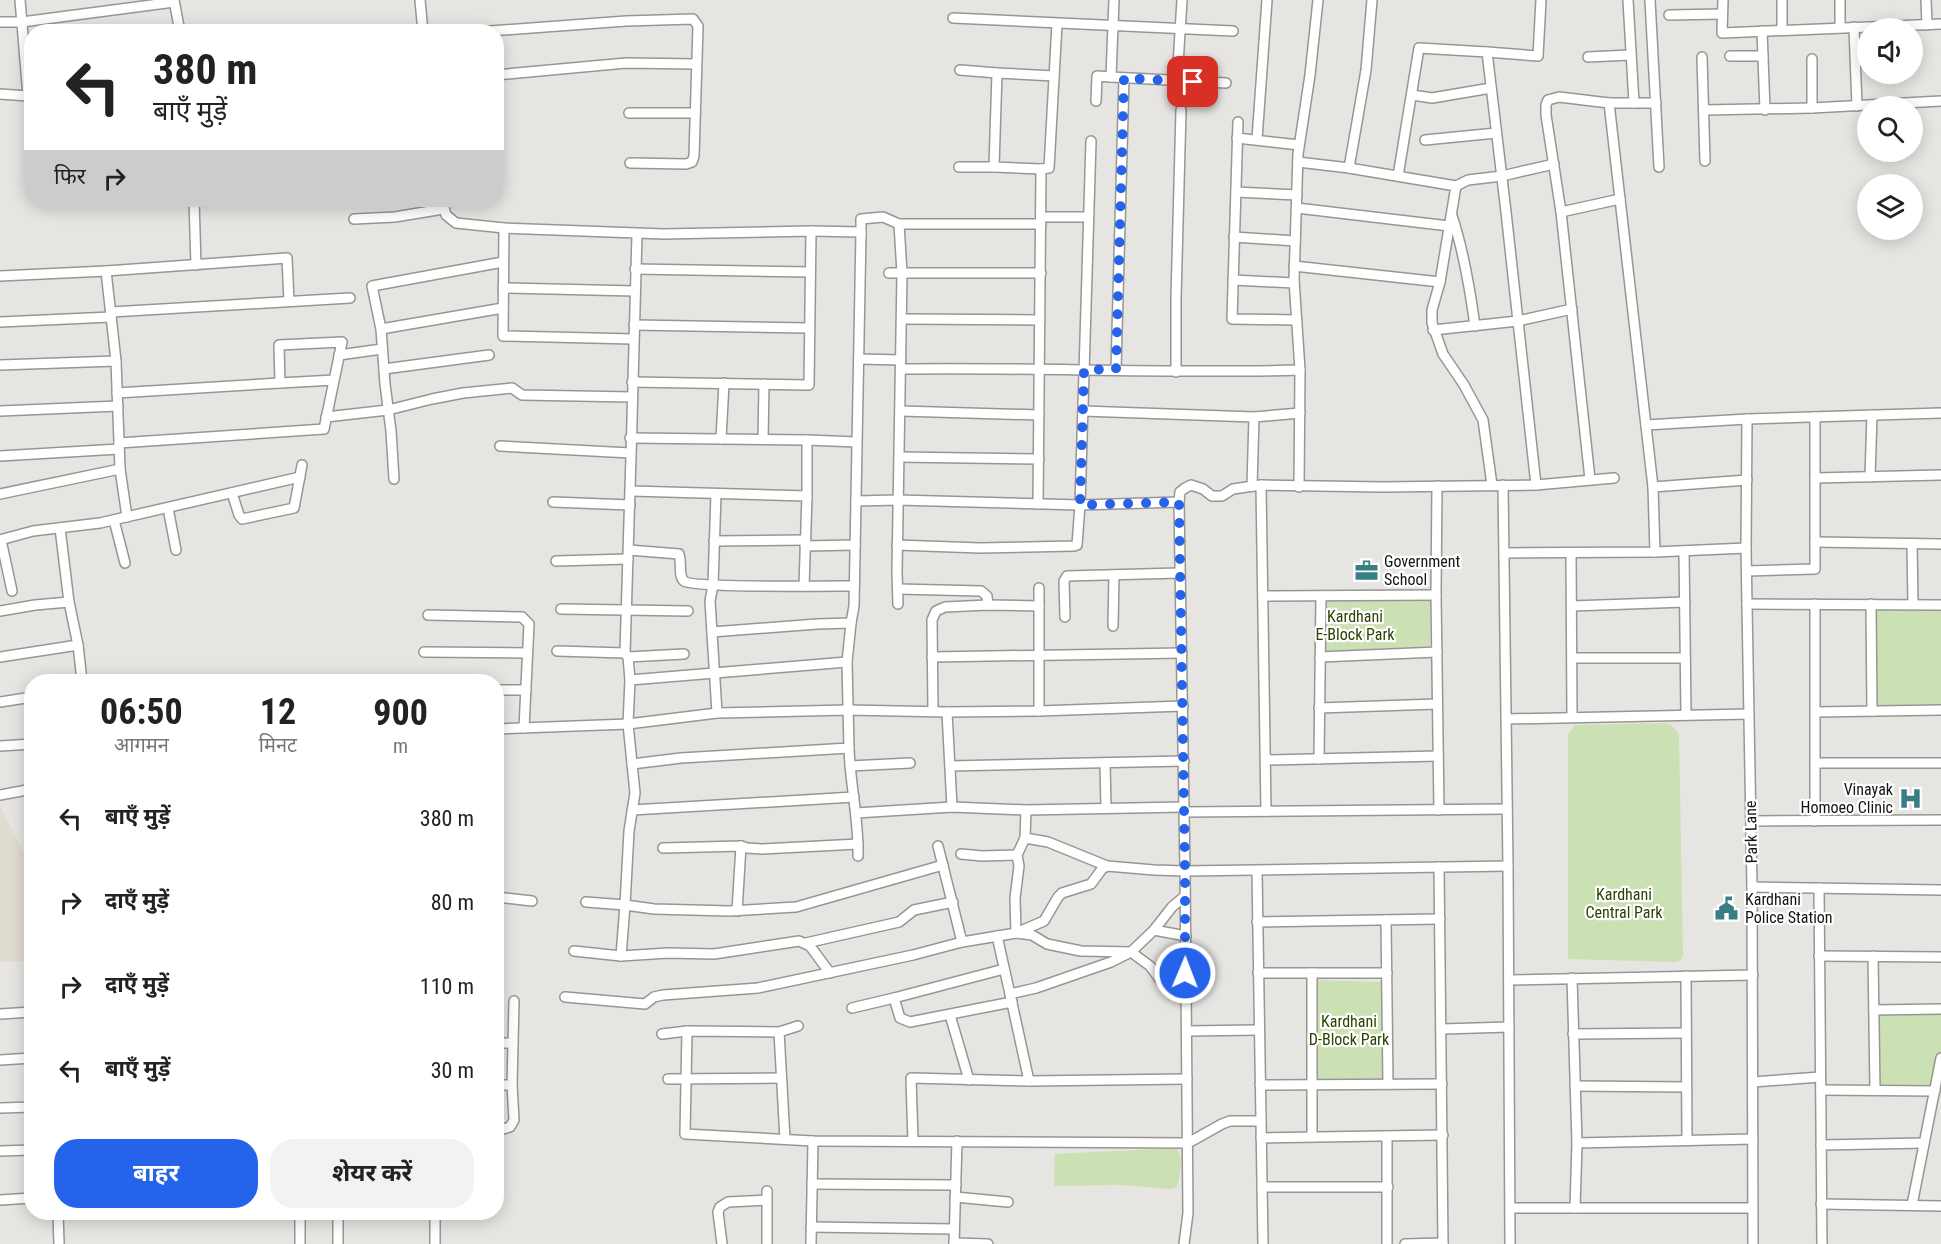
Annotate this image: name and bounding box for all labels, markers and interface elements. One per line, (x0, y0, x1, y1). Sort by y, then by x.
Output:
map controls (1857, 18, 1923, 240)
button: sound (1857, 18, 1923, 84)
text: 380 m (153, 45, 258, 94)
icon: left (54, 48, 132, 126)
pin (1167, 56, 1218, 107)
icon: arrive (1176, 65, 1209, 98)
text: बाएँ मुड़ें (153, 95, 227, 127)
button: search (1857, 96, 1923, 162)
icon: right (98, 162, 131, 195)
text: फिर (54, 164, 86, 189)
button: layers (1857, 174, 1923, 240)
place label: Government School (1384, 552, 1461, 589)
office icon: Government School (1353, 557, 1379, 583)
park label: Kardhani E-Block Park (1315, 607, 1395, 644)
text: 06:50 (100, 691, 183, 733)
text: 12 (260, 691, 296, 733)
text: 900 (373, 692, 428, 734)
text: आगमन (114, 733, 169, 757)
text: मिनट (259, 733, 297, 757)
text: m (393, 734, 408, 758)
place label: Vinayak Homoeo Clinic (1801, 780, 1894, 817)
hospital icon: Vinayak Homoeo Clinic (1898, 785, 1924, 811)
street label: Park Lane (1741, 800, 1761, 864)
icon: left (54, 802, 87, 835)
text: बाएँ मुड़ें (105, 804, 170, 829)
text: 380 m (420, 806, 474, 831)
park label: Kardhani Central Park (1585, 885, 1663, 922)
icon: right (54, 886, 87, 919)
text: दाएँ मुड़ें (105, 888, 169, 913)
text: 80 m (431, 890, 474, 915)
place label: Kardhani Police Station (1745, 890, 1833, 927)
public building icon: Kardhani Police Station (1714, 895, 1740, 921)
position arrow (1153, 941, 1217, 1005)
icon: right (54, 970, 87, 1003)
text: दाएँ मुड़ें (105, 972, 169, 997)
text: 110 m (420, 974, 474, 999)
park label: Kardhani D-Block Park (1309, 1012, 1390, 1049)
icon: left (54, 1054, 87, 1087)
text: बाएँ मुड़ें (105, 1056, 170, 1081)
text: 30 m (431, 1058, 474, 1083)
button: बाहर (54, 1139, 258, 1208)
button: शेयर करें (270, 1139, 474, 1208)

